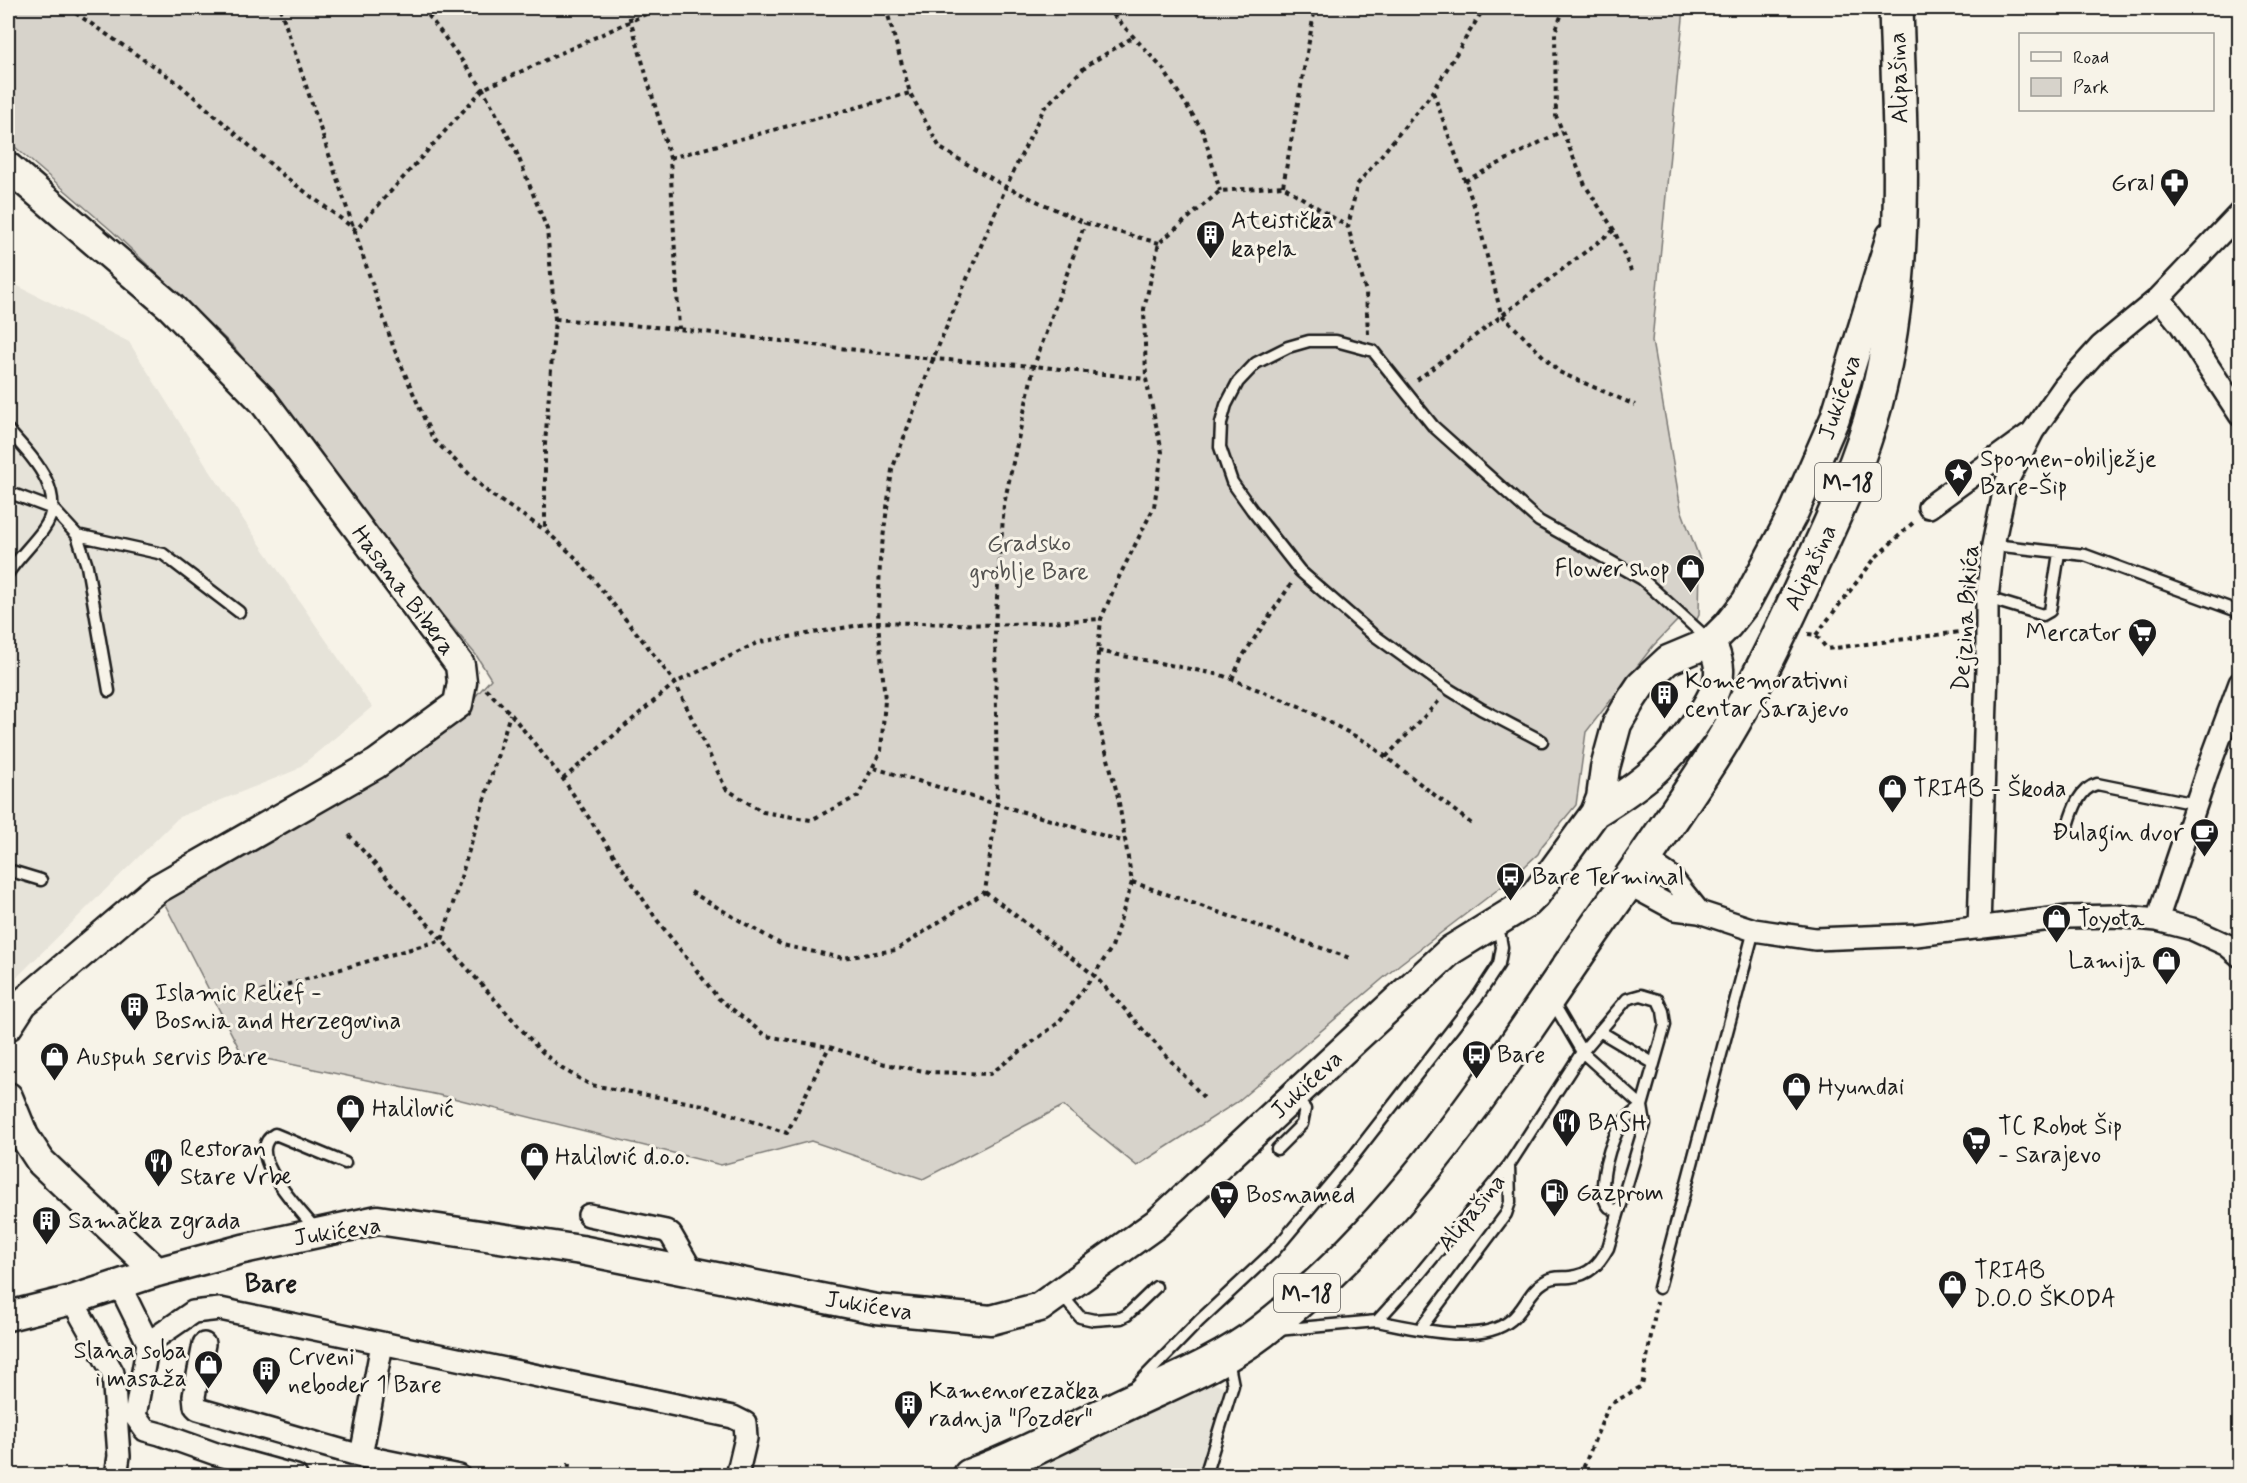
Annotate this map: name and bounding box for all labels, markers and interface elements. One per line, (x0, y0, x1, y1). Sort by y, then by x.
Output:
street label: Alipašina (1882, 32, 1917, 124)
legend (2019, 33, 2214, 111)
text: Road (2073, 46, 2109, 70)
text: Park (2073, 76, 2109, 100)
pharmacy icon: Gral (2159, 166, 2191, 208)
place label: Gral (2111, 168, 2154, 199)
place label: Ateistička kapela (1231, 206, 1334, 265)
building icon: Ateistička kapela (1194, 218, 1226, 260)
street label: Jukićeva (1811, 351, 1869, 444)
place label: Spomen-obilježje Bare-Šip (1980, 444, 2157, 503)
place icon: Spomen-obilježje Bare-Šip (1943, 456, 1975, 498)
road number: M-18 (1815, 463, 1881, 501)
street label: Hasana Bibera (344, 519, 462, 662)
street label: Alipašina (1778, 519, 1845, 616)
park label: Gradsko groblje Bare (970, 529, 1088, 588)
street label: Dejzina Bikića (1946, 544, 1987, 692)
shop icon: Flower shop (1675, 552, 1707, 594)
place label: Flower shop (1555, 554, 1670, 585)
supermarket icon: Mercator (2126, 616, 2158, 658)
place label: Mercator (2026, 618, 2121, 649)
place label: Komemorativni centar Sarajevo (1685, 666, 1849, 725)
building icon: Komemorativni centar Sarajevo (1648, 678, 1680, 720)
shop icon: TRIAB - Škoda (1876, 772, 1908, 814)
place label: TRIAB - Škoda (1913, 774, 2067, 805)
cafe icon: Đulagin dvor (2189, 816, 2221, 858)
place label: Đulagin dvor (2052, 818, 2185, 852)
bus stop icon: Bare Terminal (1495, 860, 1527, 902)
place label: Bare Terminal (1532, 862, 1685, 893)
shop icon: Toyota (2040, 902, 2072, 944)
place label: Toyota (2077, 904, 2145, 935)
shop icon: Lamija (2150, 944, 2182, 986)
place label: Lamija (2068, 946, 2146, 977)
place label: Islamic Relief - Bosnia and Herzegovina (155, 978, 401, 1039)
building icon: Islamic Relief - Bosnia and Herzegovina (118, 990, 150, 1032)
bus stop icon: Bare (1460, 1038, 1492, 1080)
shop icon: Auspuh servis Bare (39, 1040, 71, 1082)
place label: Bare (1497, 1040, 1545, 1071)
place label: Auspuh servis Bare (76, 1042, 268, 1073)
street label: Jukićeva (1264, 1044, 1350, 1127)
shop icon: Hyundai (1781, 1070, 1813, 1112)
place label: Hyundai (1818, 1072, 1904, 1103)
shop icon: Halilović (335, 1092, 367, 1134)
place label: Halilović (372, 1094, 454, 1125)
restaurant icon: BASH (1551, 1106, 1583, 1148)
place label: BASH (1588, 1108, 1647, 1139)
place label: TC Robot Šip - Sarajevo (1998, 1112, 2122, 1171)
supermarket icon: TC Robot Šip - Sarajevo (1961, 1124, 1993, 1166)
place label: Restoran Stare Vrbe (180, 1134, 291, 1193)
shop icon: Halilović d.o.o. (518, 1140, 550, 1182)
place label: Halilović d.o.o. (555, 1142, 690, 1173)
restaurant icon: Restoran Stare Vrbe (143, 1146, 175, 1188)
street label: Alipašina (1431, 1168, 1513, 1258)
fuel station icon: Gazprom (1539, 1176, 1571, 1218)
supermarket icon: Bosnamed (1209, 1178, 1241, 1220)
place label: Gazprom (1576, 1178, 1664, 1209)
place label: Bosnamed (1246, 1180, 1355, 1211)
building icon: Samačka zgrada (31, 1204, 63, 1246)
place label: Samačka zgrada (68, 1206, 241, 1239)
street label: Jukićeva (291, 1210, 383, 1255)
place label: TRIAB D.O.O ŠKODA (1974, 1256, 2116, 1315)
district label: Bare (245, 1268, 297, 1302)
shop icon: TRIAB D.O.O ŠKODA (1937, 1268, 1969, 1310)
road number: M-18 (1274, 1274, 1340, 1312)
street label: Jukićeva (823, 1284, 915, 1329)
place label: Slana soba i masaža (73, 1336, 187, 1395)
place label: Crveni neboder 1 Bare (288, 1342, 442, 1401)
shop icon: Slana soba i masaža (192, 1348, 224, 1390)
building icon: Crveni neboder 1 Bare (251, 1354, 283, 1396)
place label: Kamenorezačka radnja "Pozder" (929, 1376, 1100, 1435)
building icon: Kamenorezačka radnja "Pozder" (892, 1388, 924, 1430)

